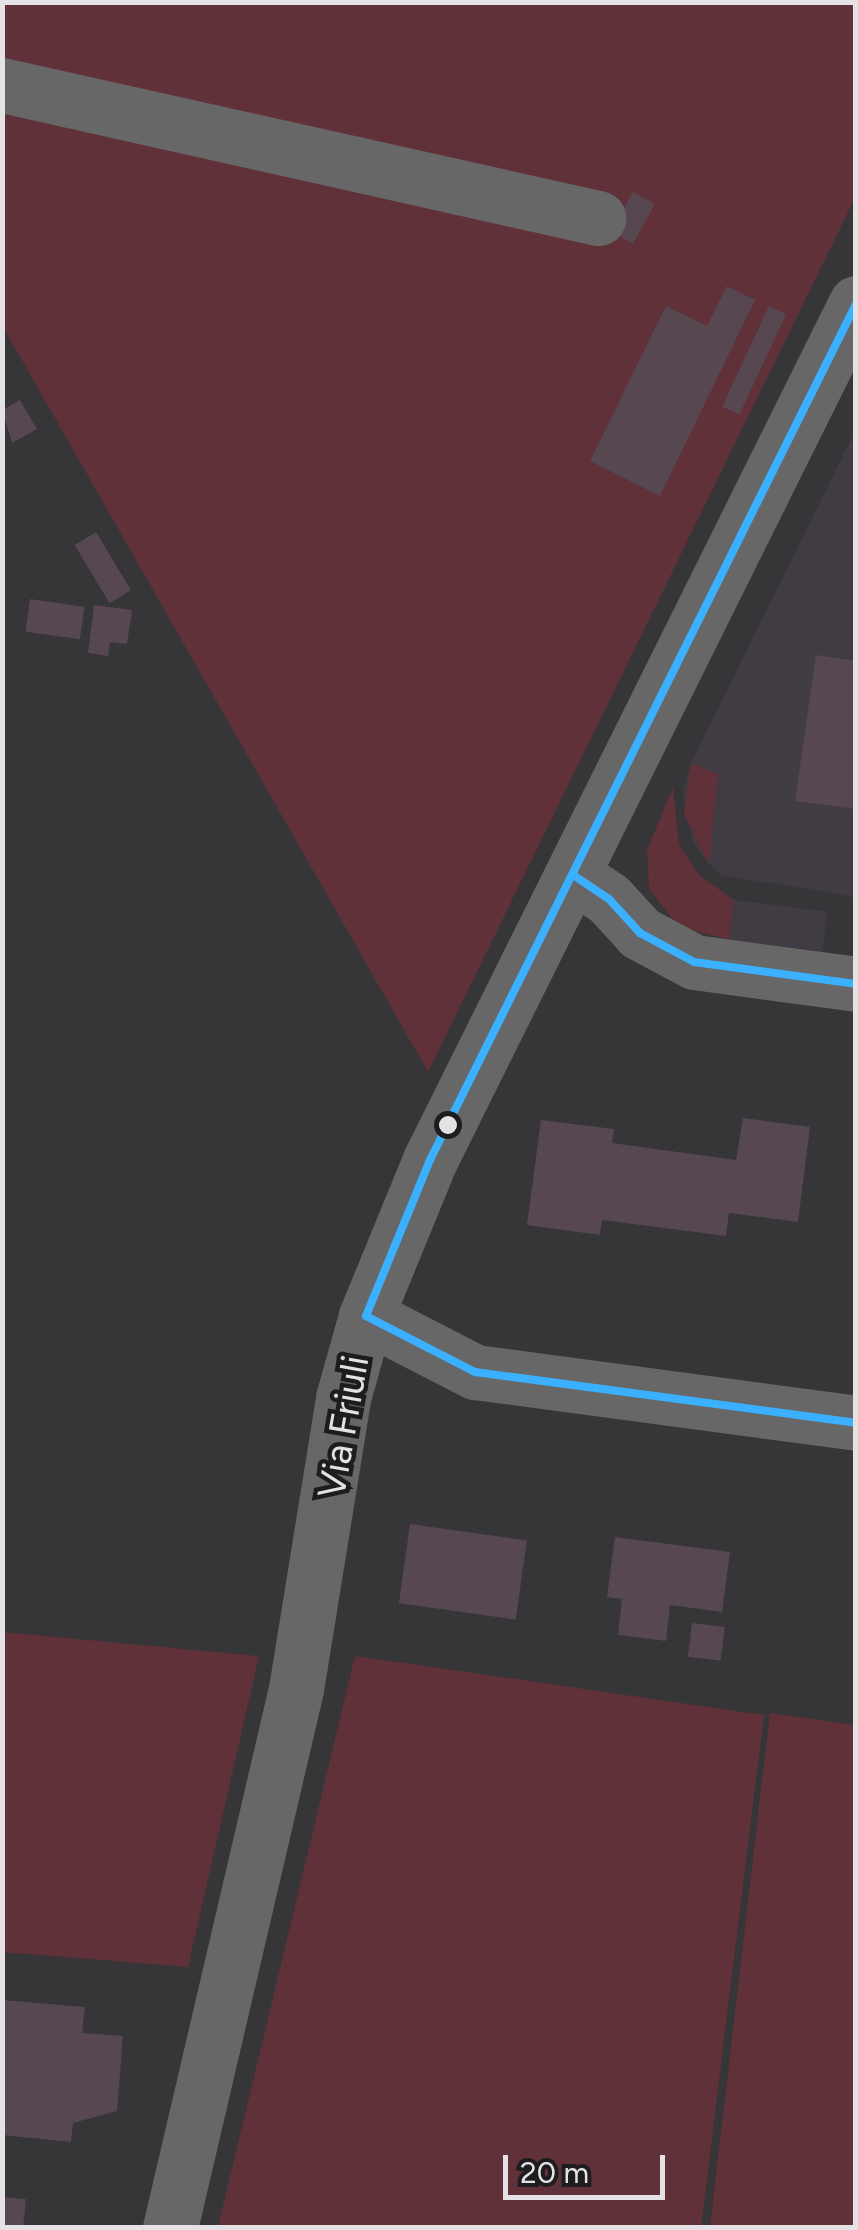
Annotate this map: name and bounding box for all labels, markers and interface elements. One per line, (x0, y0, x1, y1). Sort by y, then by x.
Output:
unlabelled marker (438, 1115, 458, 1135)
street label: Via Friuli (309, 1352, 379, 1502)
scale bar (508, 2135, 670, 2197)
text: 20 m (520, 2154, 589, 2191)

